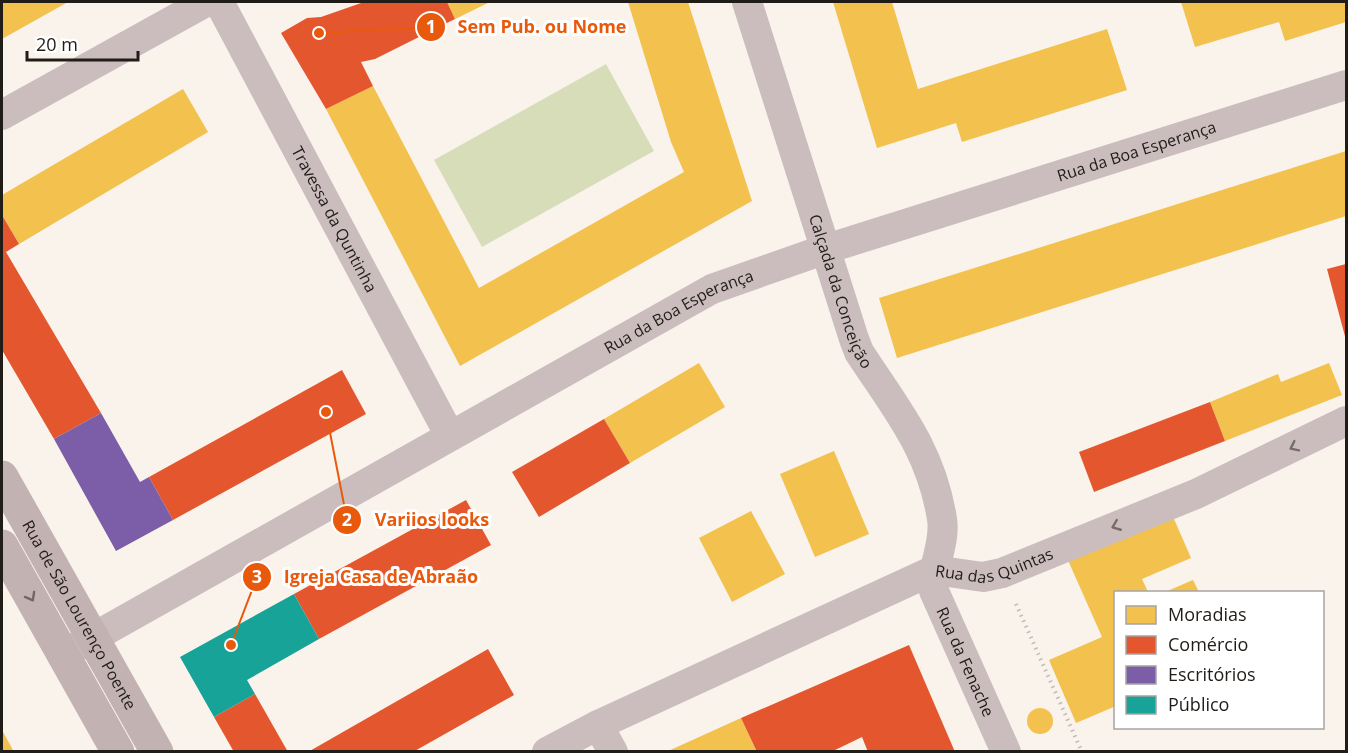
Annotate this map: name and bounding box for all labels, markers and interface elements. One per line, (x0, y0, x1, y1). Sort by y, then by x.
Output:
callout: Sem Pub. ou Nome (416, 9, 639, 45)
text: 1 (426, 14, 436, 38)
text: Sem Pub. ou Nome (458, 14, 626, 38)
scale bar (27, 24, 138, 62)
text: 20 m (36, 32, 78, 56)
street label: Rua da Boa Esperança (1054, 116, 1219, 187)
street label: Travessa da Quntinha (287, 142, 383, 296)
street label: Calçada da Conceição (804, 211, 878, 373)
street label: Rua da Boa Esperança (600, 264, 756, 359)
one-way arrow (1289, 439, 1300, 451)
callout: Variios looks (332, 502, 501, 538)
text: 2 (342, 507, 352, 531)
text: Variios looks (375, 507, 489, 531)
street label: Rua de São Lourenço Poente (17, 516, 142, 713)
one-way arrow (1111, 519, 1122, 531)
street label: Rua das Quintas (934, 542, 1056, 588)
callout: Igreja Casa de Abraão (242, 559, 490, 595)
text: 3 (252, 564, 262, 588)
text: Igreja Casa de Abraão (284, 564, 478, 588)
one-way arrow (23, 591, 35, 601)
legend (1114, 591, 1324, 729)
text: Moradias (1168, 602, 1247, 626)
street label: Rua da Fenache (931, 603, 1000, 720)
text: Comércio (1168, 632, 1248, 656)
text: Escritórios (1168, 662, 1256, 686)
text: Público (1168, 692, 1229, 716)

